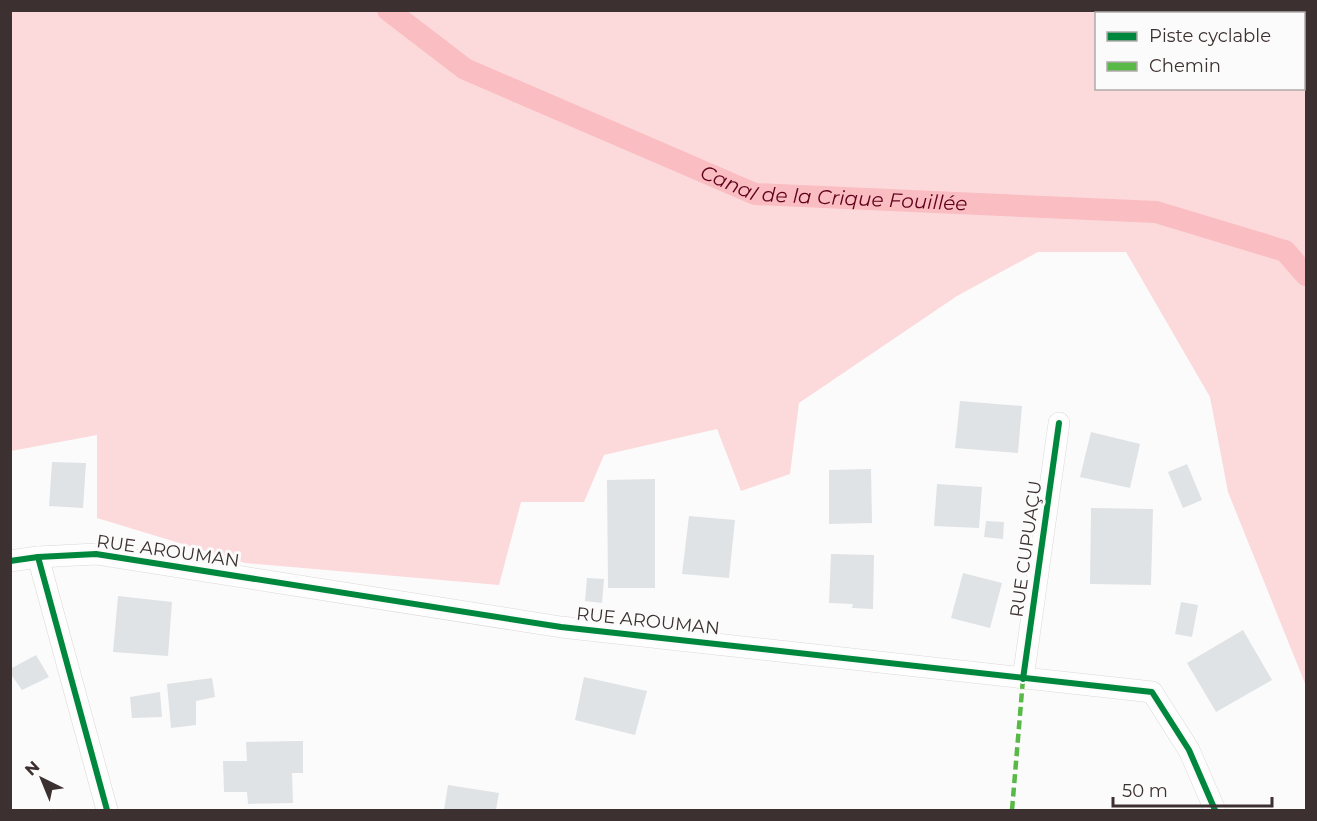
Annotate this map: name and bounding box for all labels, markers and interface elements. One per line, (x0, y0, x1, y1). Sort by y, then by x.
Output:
legend (1095, 12, 1305, 90)
text: Piste cyclable (1149, 25, 1271, 47)
text: Chemin (1149, 55, 1221, 77)
water label: Canal de la Crique Fouillée (697, 160, 968, 216)
street label: RUE CUPUAÇU (1006, 479, 1046, 619)
street label: RUE AROUMAN (95, 530, 241, 572)
street label: RUE AROUMAN (575, 603, 721, 639)
north arrow (12, 749, 72, 809)
text: N (21, 757, 43, 780)
scale bar (1113, 770, 1272, 808)
text: 50 m (1122, 780, 1168, 802)

